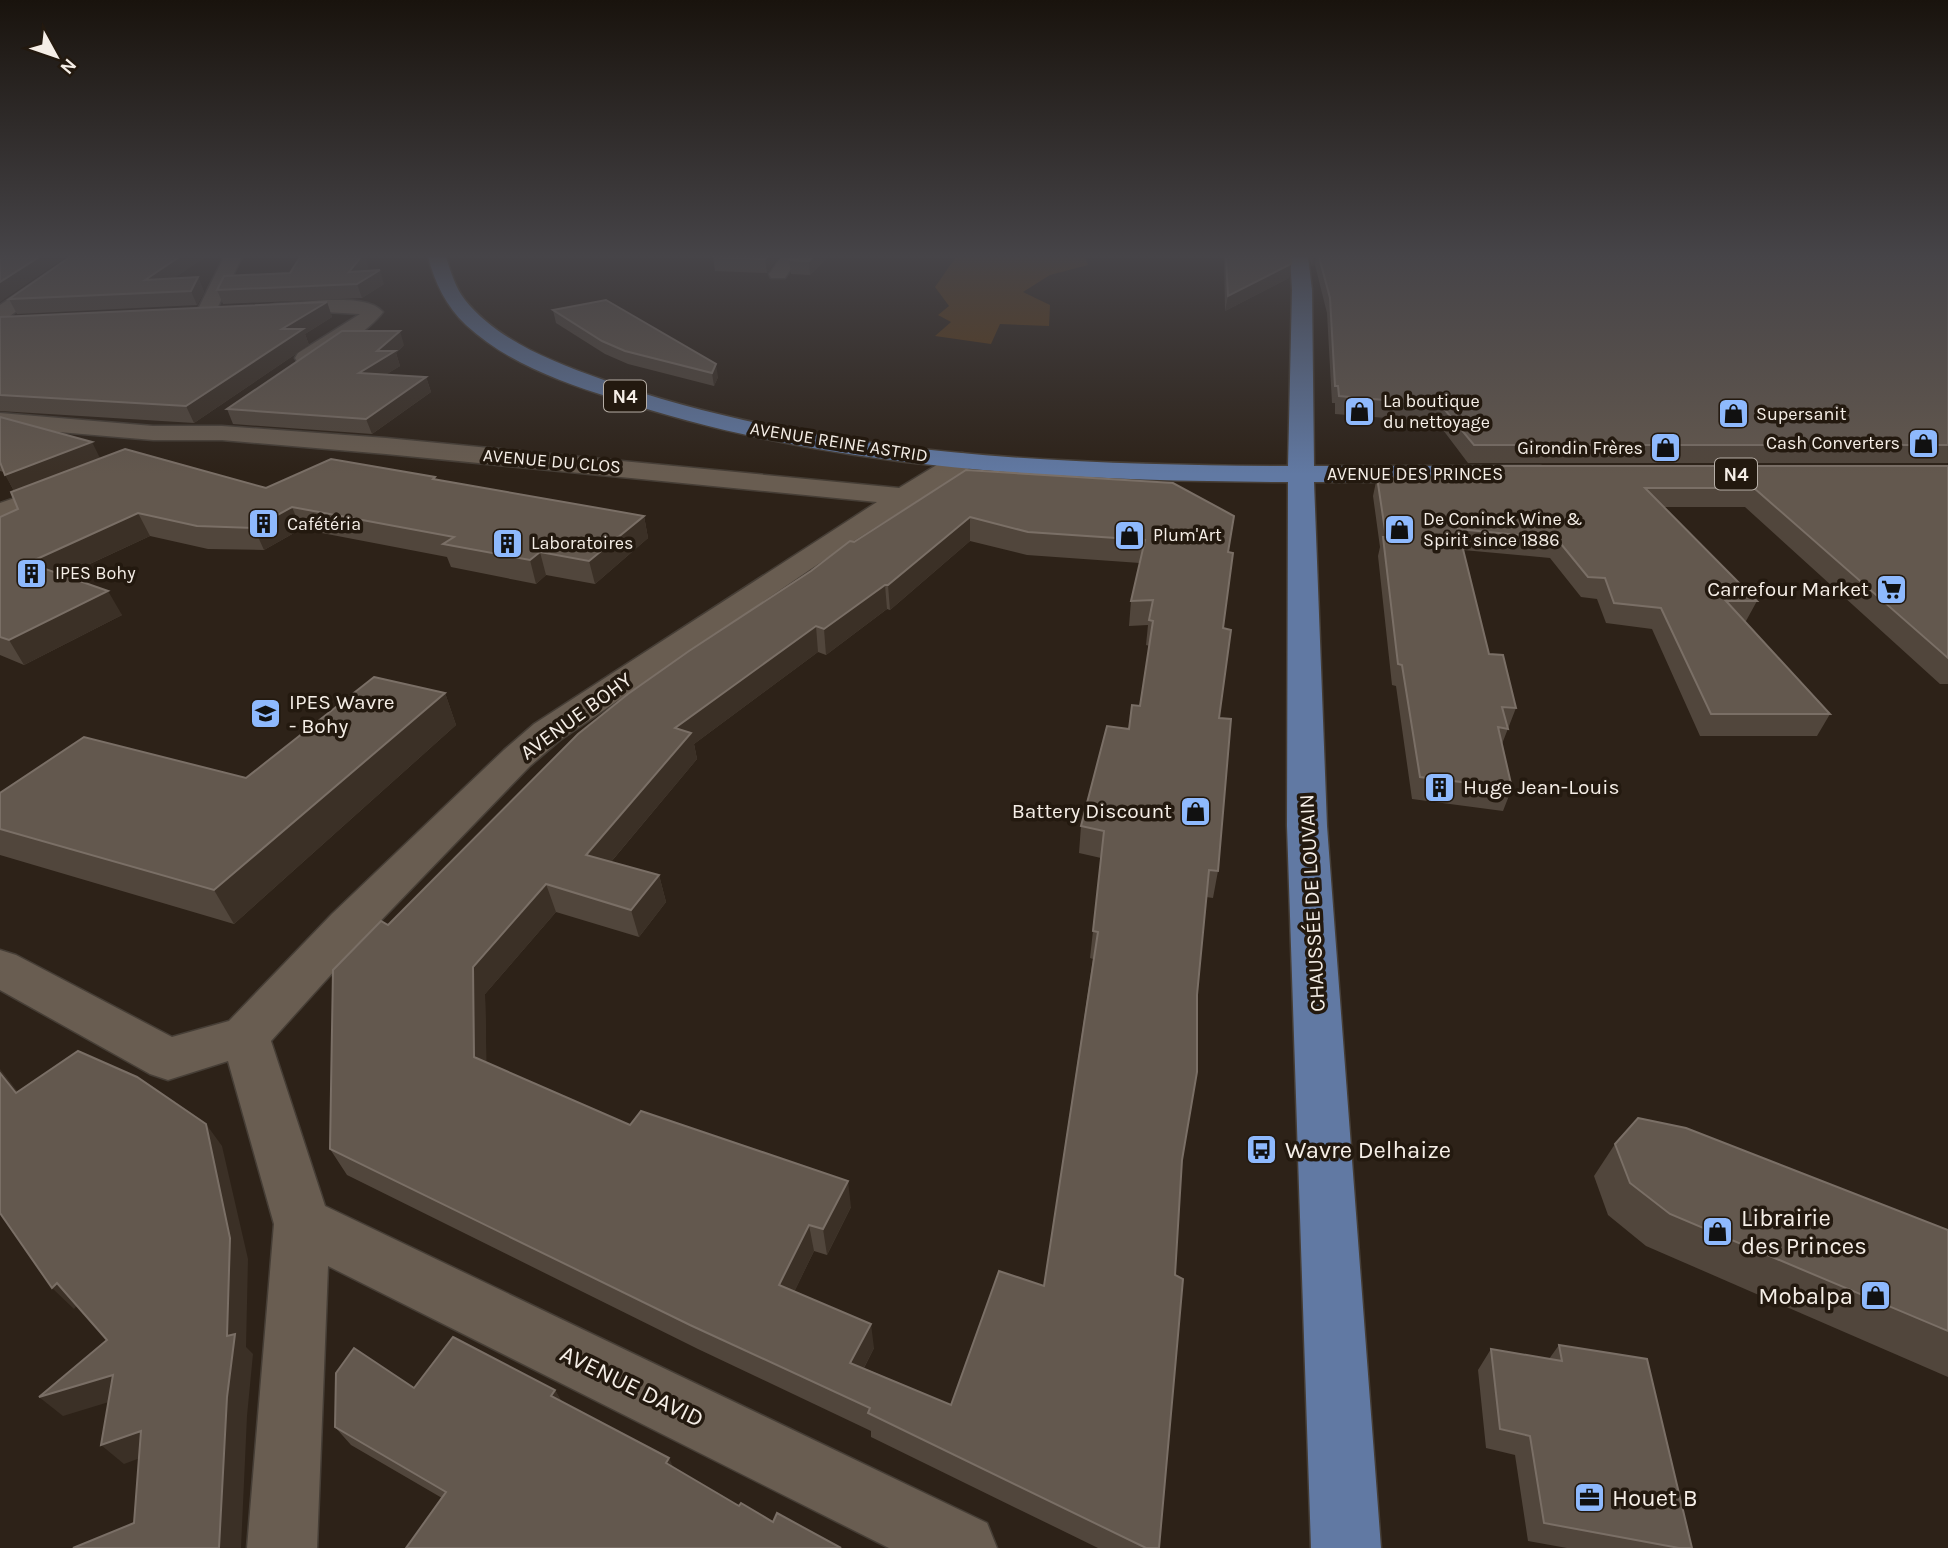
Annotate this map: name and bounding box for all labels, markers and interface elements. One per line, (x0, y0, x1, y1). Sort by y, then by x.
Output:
north arrow (21, 21, 91, 91)
text: N (55, 54, 81, 79)
road number: N4 (604, 380, 646, 412)
place label: La boutique du nettoyage (1383, 390, 1490, 433)
shop icon: La boutique du nettoyage (1343, 394, 1377, 428)
shop icon: Supersanit (1716, 397, 1750, 431)
place label: Supersanit (1756, 403, 1847, 425)
street label: AVENUE REINE ASTRID (749, 417, 929, 467)
shop icon: Cash Converters (1906, 426, 1940, 460)
shop icon: Girondin Frères (1649, 431, 1683, 465)
place label: Cash Converters (1766, 432, 1900, 454)
place label: Girondin Frères (1517, 437, 1643, 459)
street label: AVENUE DU CLOS (482, 444, 622, 478)
road number: N4 (1715, 458, 1757, 489)
street label: AVENUE DES PRINCES (1327, 463, 1503, 485)
building icon: Cafétéria (247, 507, 281, 541)
place label: De Coninck Wine & Spirit since 1886 (1423, 508, 1582, 551)
shop icon: De Coninck Wine & Spirit since 1886 (1383, 512, 1417, 546)
place label: Cafétéria (287, 513, 361, 535)
shop icon: Plum'Art (1113, 518, 1147, 552)
place label: Plum'Art (1153, 524, 1222, 546)
building icon: Laboratoires (491, 526, 525, 560)
place label: Laboratoires (531, 532, 633, 554)
building icon: IPES Bohy (15, 556, 49, 590)
place label: IPES Bohy (55, 562, 136, 584)
supermarket icon: Carrefour Market (1875, 572, 1909, 606)
place label: Carrefour Market (1707, 577, 1869, 601)
street label: AVENUE BOHY (516, 667, 637, 765)
place label: IPES Wavre - Bohy (289, 690, 395, 738)
school or university icon: IPES Wavre - Bohy (249, 697, 283, 731)
building icon: Huge Jean-Louis (1423, 770, 1457, 804)
place label: Huge Jean-Louis (1463, 775, 1619, 799)
shop icon: Battery Discount (1178, 794, 1212, 828)
street label: CHAUSSÉE DE LOUVAIN (1294, 794, 1330, 1012)
place label: Battery Discount (1012, 799, 1172, 823)
bus stop icon: Wavre Delhaize (1245, 1133, 1279, 1167)
place label: Wavre Delhaize (1285, 1136, 1451, 1164)
place label: Librairie des Princes (1741, 1204, 1867, 1260)
shop icon: Librairie des Princes (1701, 1215, 1735, 1249)
shop icon: Mobalpa (1859, 1279, 1893, 1313)
place label: Mobalpa (1758, 1282, 1853, 1310)
street label: AVENUE DAVID (556, 1339, 708, 1433)
office icon: Houet B (1572, 1481, 1606, 1515)
place label: Houet B (1612, 1484, 1698, 1512)

